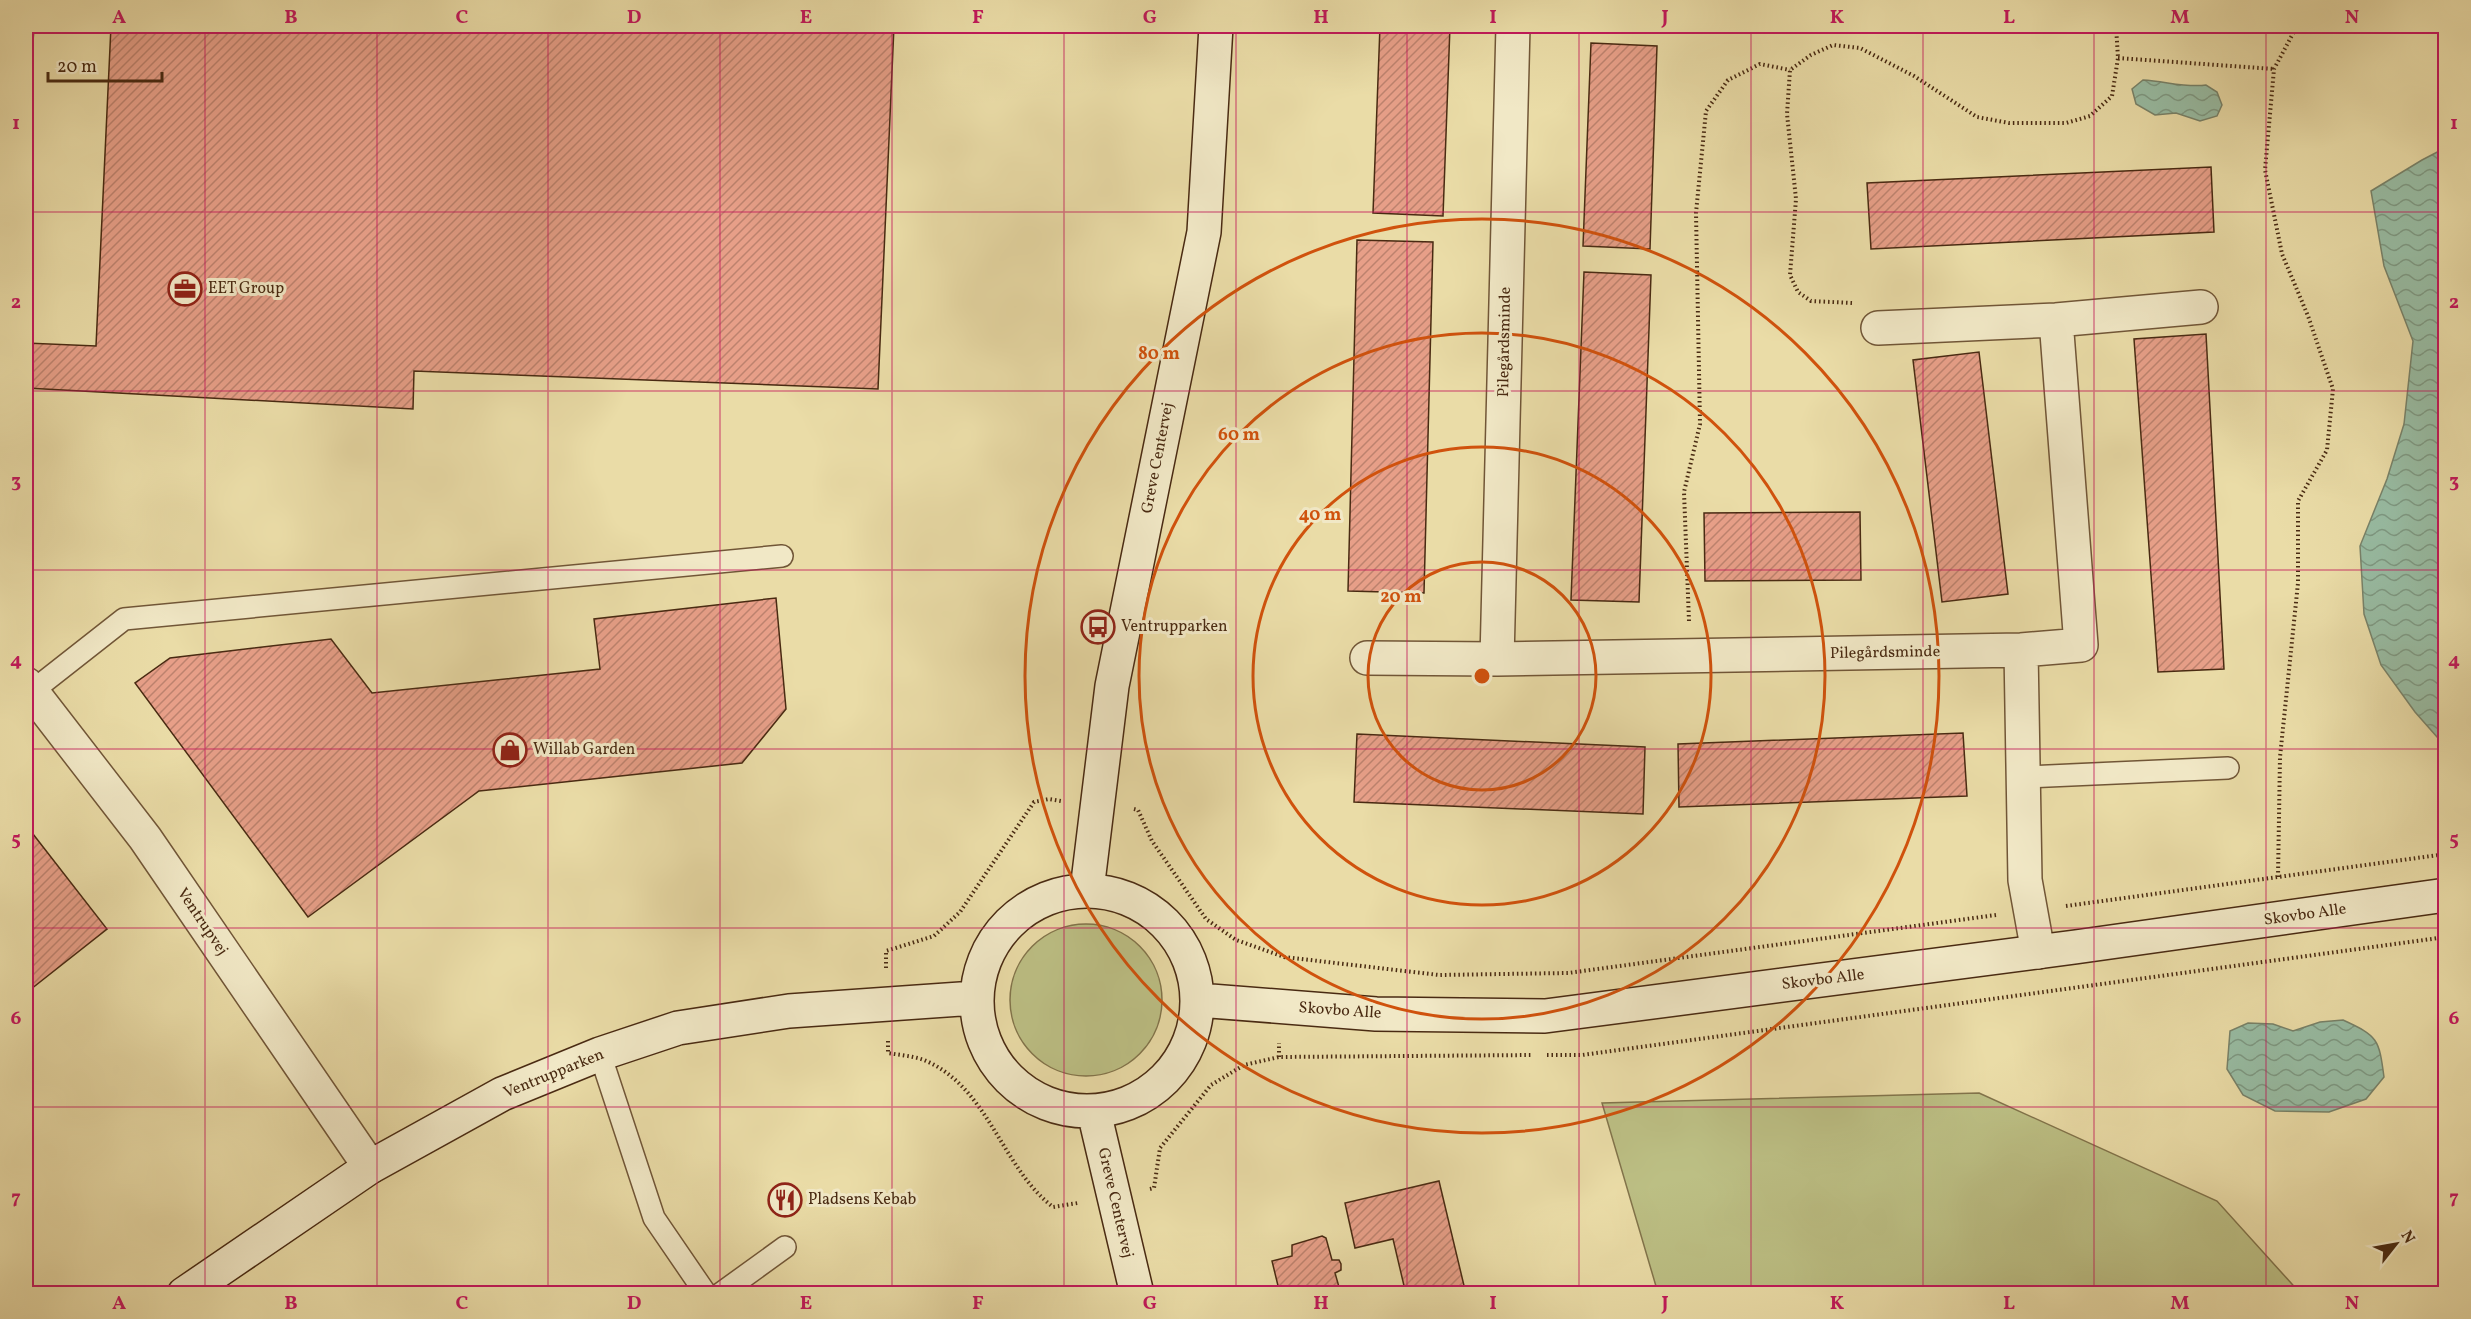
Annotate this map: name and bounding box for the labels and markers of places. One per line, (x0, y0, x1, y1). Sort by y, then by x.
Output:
office icon: EET Group (167, 271, 203, 307)
place label: EET Group (208, 278, 284, 300)
bus stop icon: Ventrupparken (1080, 609, 1116, 645)
place label: Ventrupparken (1121, 616, 1228, 638)
centre of rings (1472, 666, 1492, 686)
shop icon: Willab Garden (492, 732, 528, 768)
place label: Willab Garden (533, 739, 635, 761)
restaurant icon: Pladsens Kebab (767, 1182, 803, 1218)
place label: Pladsens Kebab (808, 1189, 917, 1211)

